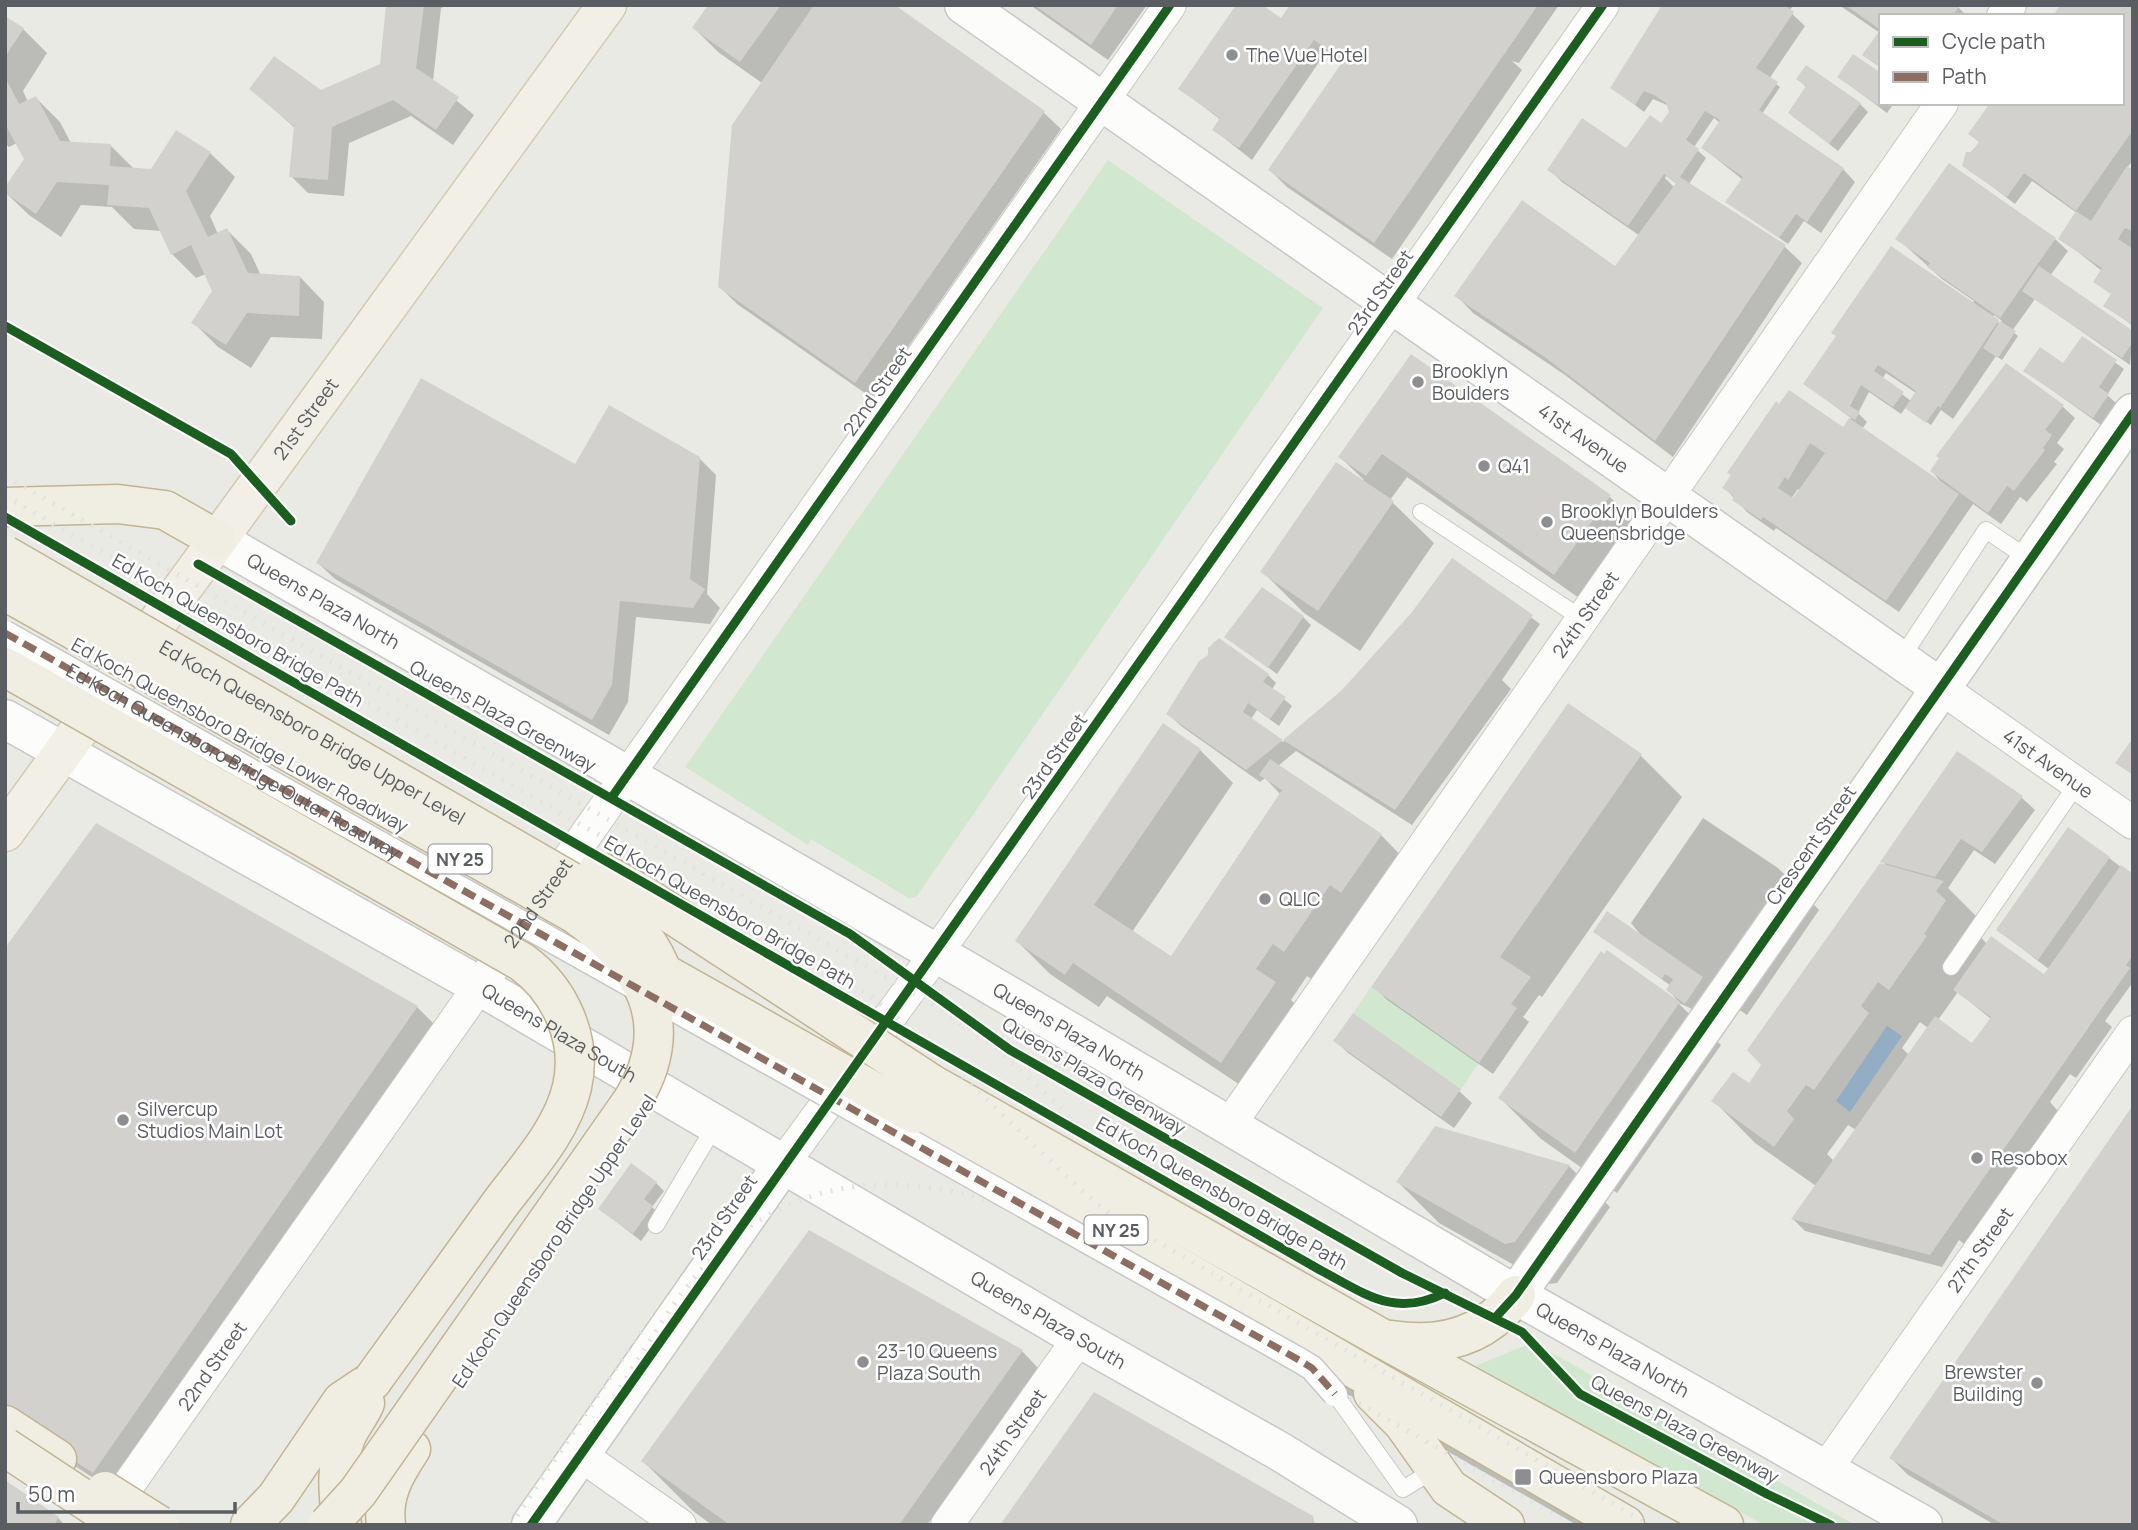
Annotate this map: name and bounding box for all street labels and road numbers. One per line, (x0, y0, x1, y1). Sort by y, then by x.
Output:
street label: 23rd Street (1341, 244, 1419, 340)
street label: 22nd Street (837, 341, 917, 441)
street label: 21st Street (267, 373, 344, 465)
street label: 41st Avenue (1533, 397, 1634, 479)
street label: Ed Koch Queensboro Bridge Path (107, 547, 369, 713)
street label: Queens Plaza North (242, 547, 405, 655)
street label: 24th Street (1546, 566, 1625, 663)
street label: Ed Koch Queensboro Bridge Lower Roadway (67, 631, 413, 839)
street label: Ed Koch Queensboro Bridge Upper Level (155, 634, 470, 831)
street label: Queens Plaza Greenway (405, 654, 601, 778)
street label: Ed Koch Queensboro Bridge Outer Roadway (62, 657, 405, 866)
street label: 23rd Street (1015, 708, 1093, 804)
street label: 41st Avenue (1998, 722, 2099, 804)
street label: Crescent Street (1760, 780, 1862, 910)
street label: Ed Koch Queensboro Bridge Path (599, 829, 861, 995)
road number: NY 25 (428, 844, 491, 874)
street label: 22nd Street (497, 853, 578, 953)
street label: Queens Plaza North (988, 976, 1150, 1086)
street label: Queens Plaza South (477, 977, 642, 1088)
street label: Queens Plaza Greenway (997, 1011, 1191, 1141)
street label: Ed Koch Queensboro Bridge Upper Level (446, 1089, 662, 1393)
street label: Ed Koch Queensboro Bridge Path (1091, 1110, 1353, 1276)
street label: 23rd Street (685, 1169, 763, 1265)
street label: 27th Street (1941, 1202, 2019, 1298)
road number: NY 25 (1084, 1216, 1148, 1245)
street label: Queens Plaza South (966, 1264, 1131, 1375)
street label: Queens Plaza North (1531, 1296, 1694, 1403)
street label: 22nd Street (172, 1316, 253, 1416)
street label: Queens Plaza Greenway (1586, 1368, 1784, 1490)
street label: 24th Street (973, 1383, 1052, 1480)

